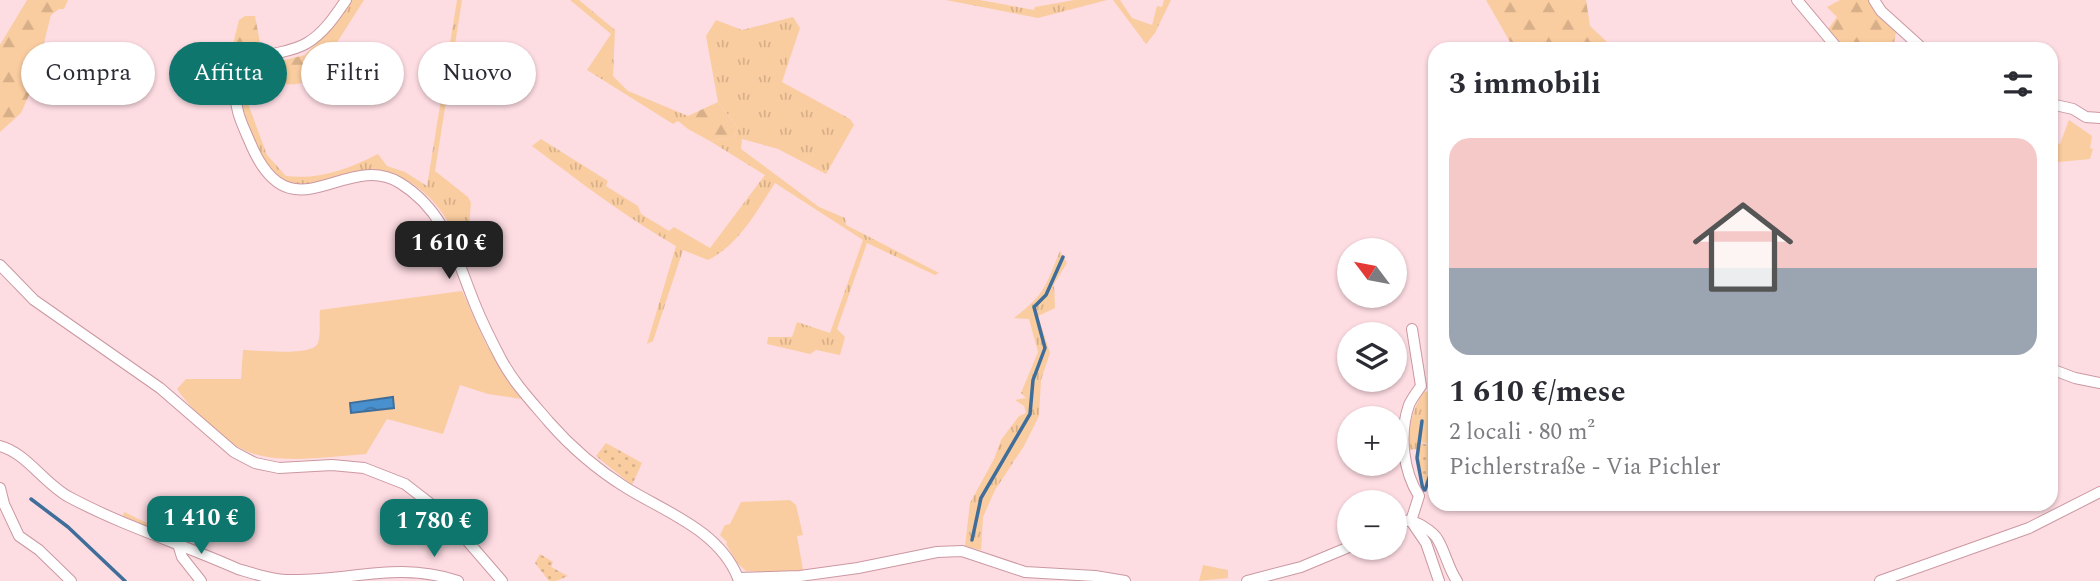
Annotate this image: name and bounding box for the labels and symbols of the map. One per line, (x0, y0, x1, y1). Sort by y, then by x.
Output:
pin: 1 610 € (384, 222, 514, 281)
north arrow (1337, 238, 1407, 308)
pin: 1 410 € (136, 496, 266, 556)
pin: 1 780 € (369, 500, 499, 559)

